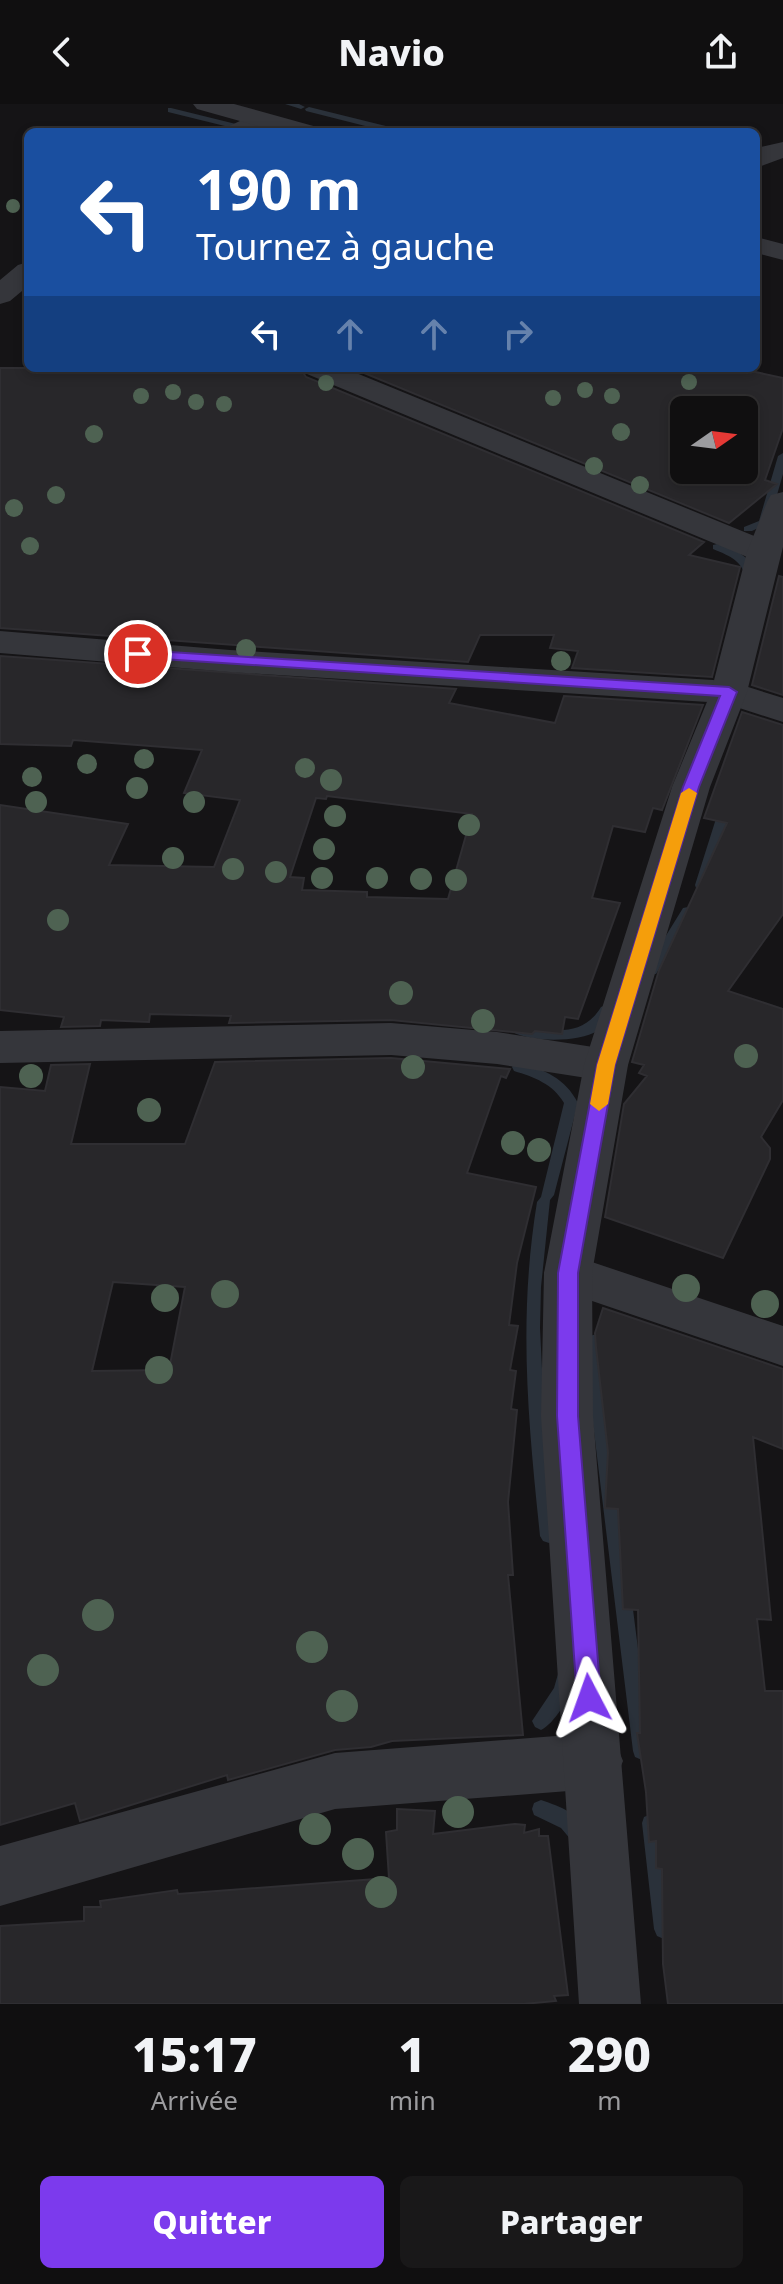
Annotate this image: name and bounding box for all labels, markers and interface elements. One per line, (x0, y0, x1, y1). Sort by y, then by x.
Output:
text: Navio (338, 28, 445, 77)
icon: back (40, 30, 84, 74)
icon: share (699, 30, 743, 74)
text: 190 m (196, 150, 361, 226)
icon: left (64, 160, 168, 264)
text: Tournez à gauche (196, 222, 495, 271)
icon: left (244, 312, 288, 356)
icon: ahead (328, 312, 372, 356)
icon: ahead (412, 312, 456, 356)
icon: right (496, 312, 540, 356)
north arrow (670, 396, 758, 484)
map controls (670, 396, 758, 484)
pin (104, 620, 172, 688)
icon: arrive (116, 632, 160, 676)
position arrow (547, 1656, 631, 1740)
text: 15:17 (132, 2021, 257, 2086)
text: 1 (398, 2021, 426, 2086)
text: 290 (568, 2021, 651, 2086)
text: Arrivée (151, 2082, 238, 2118)
text: min (389, 2082, 436, 2118)
text: m (597, 2082, 622, 2118)
button: Quitter (40, 2176, 384, 2268)
button: Partager (400, 2176, 743, 2268)

